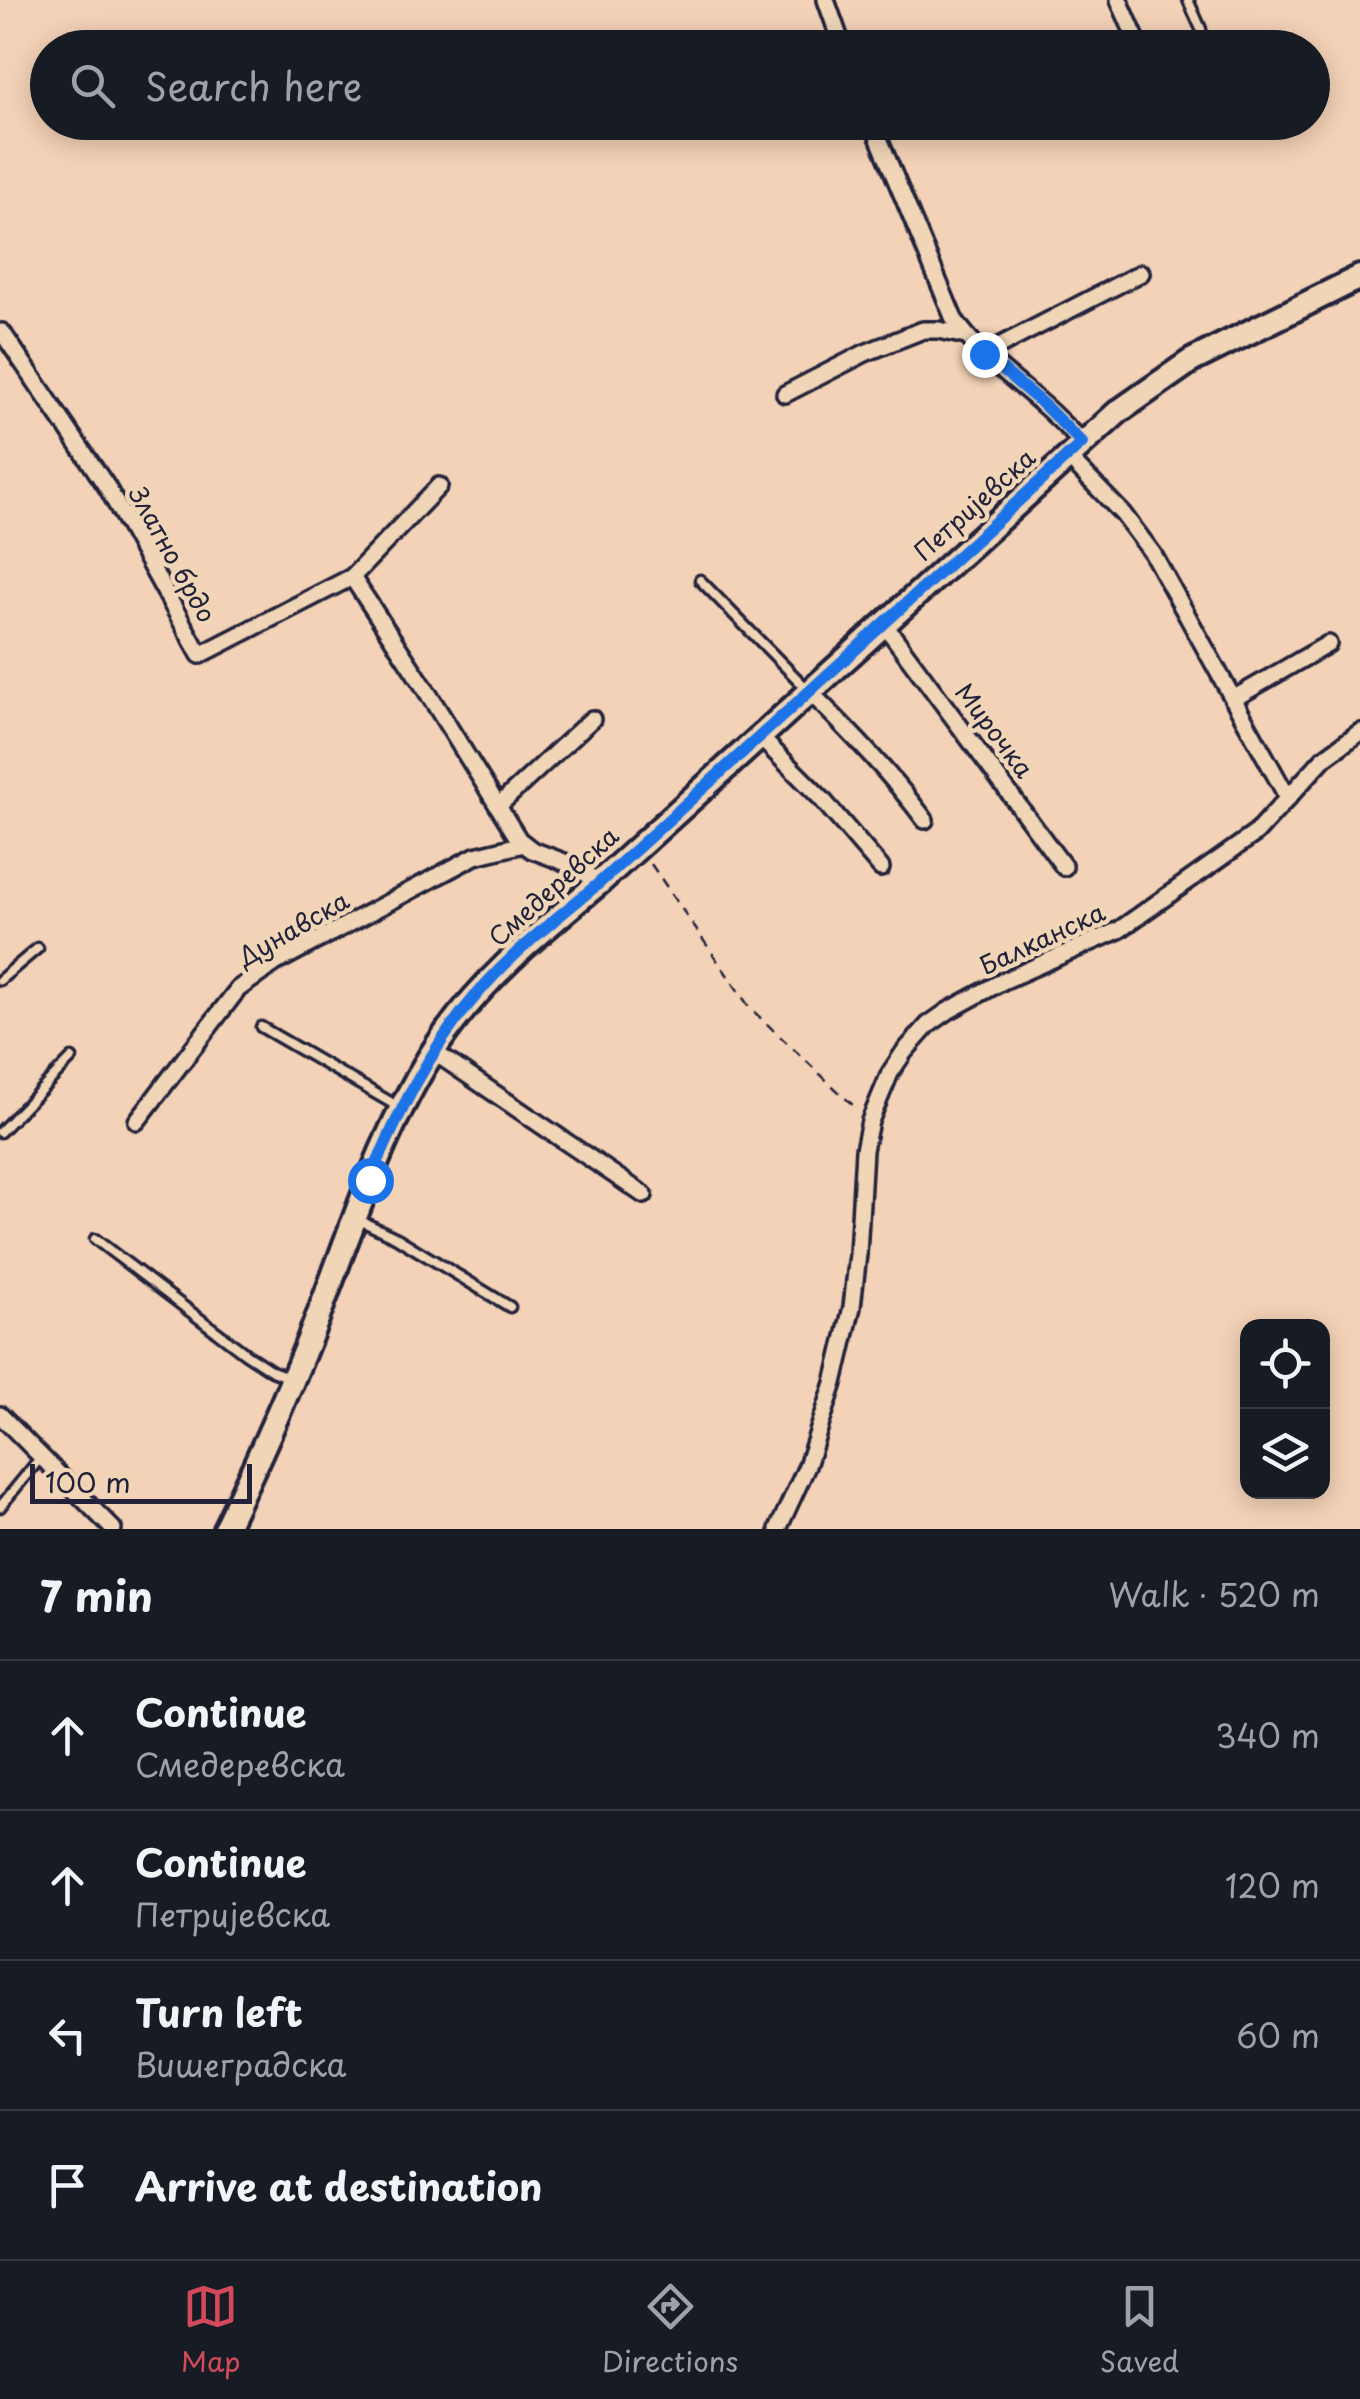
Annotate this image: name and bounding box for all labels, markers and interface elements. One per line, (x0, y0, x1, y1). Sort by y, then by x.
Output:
search box (30, 30, 1330, 140)
text: Search here (145, 57, 362, 114)
icon: search (65, 58, 120, 113)
route end (962, 332, 1008, 378)
street label: Петријевска (905, 439, 1044, 569)
street label: Златно брдо (119, 478, 226, 629)
street label: Мирочка (947, 675, 1043, 786)
street label: Смедеревска (479, 817, 627, 955)
street label: Дунавска (229, 881, 356, 976)
street label: Балканска (973, 892, 1111, 984)
route start (348, 1158, 394, 1204)
map controls (1240, 1319, 1330, 1499)
button: locate (1240, 1319, 1330, 1409)
button: layers (1240, 1409, 1330, 1499)
scale bar (30, 1459, 252, 1504)
text: 100 m (45, 1460, 131, 1503)
text: 7 min (40, 1563, 153, 1626)
text: Walk · 520 m (1108, 1570, 1320, 1618)
text: Continue (135, 1683, 306, 1740)
icon: ahead (40, 1708, 95, 1763)
text: 340 m (1215, 1711, 1320, 1759)
text: Смедеревска (135, 1740, 345, 1788)
text: Continue (135, 1833, 306, 1890)
icon: ahead (40, 1858, 95, 1913)
text: 120 m (1225, 1861, 1320, 1909)
text: Петријевска (135, 1890, 330, 1938)
text: Turn left (135, 1983, 303, 2040)
icon: left (40, 2008, 95, 2063)
text: 60 m (1236, 2011, 1320, 2059)
text: Вишеградска (135, 2040, 347, 2088)
text: Arrive at destination (135, 2157, 543, 2214)
icon: arrive (40, 2158, 95, 2213)
tab: Map (181, 2279, 241, 2382)
tab: Directions (602, 2279, 738, 2382)
tab: Saved (1100, 2279, 1179, 2382)

